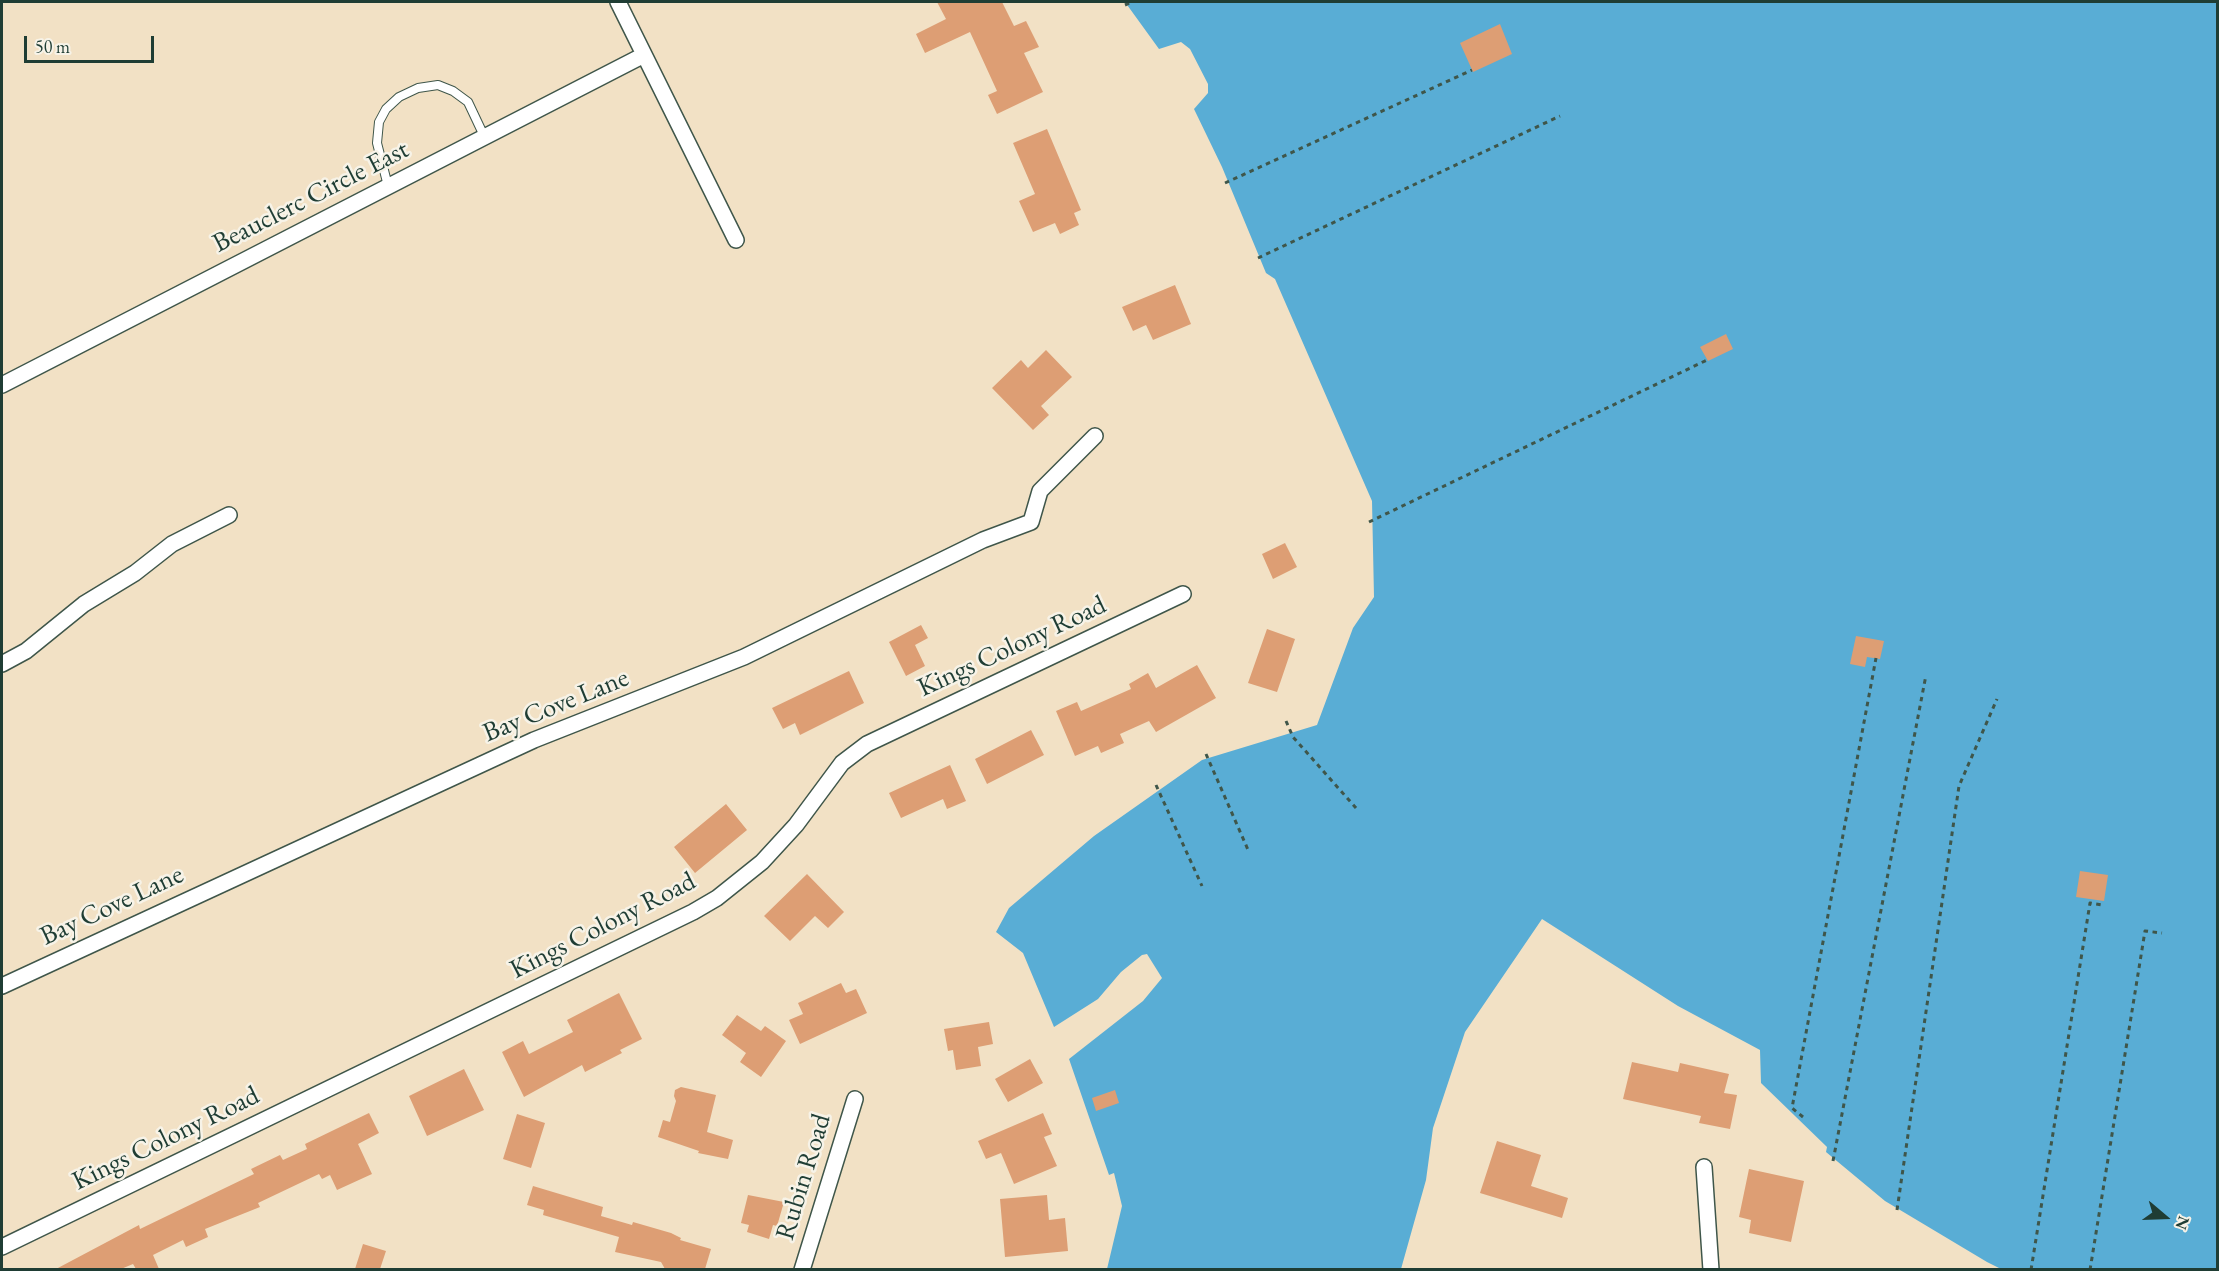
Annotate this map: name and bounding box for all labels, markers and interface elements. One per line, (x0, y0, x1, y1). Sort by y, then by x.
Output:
scale bar (27, 24, 158, 62)
text: 50 m (35, 35, 70, 58)
street label: Beauclerc Circle East (208, 134, 414, 260)
street label: Kings Colony Road (913, 589, 1111, 705)
street label: Bay Cove Lane (478, 662, 634, 750)
street label: Bay Cove Lane (35, 859, 189, 953)
street label: Kings Colony Road (505, 865, 701, 987)
street label: Kings Colony Road (67, 1080, 265, 1198)
street label: Rubin Road (769, 1110, 839, 1244)
north arrow (2135, 1187, 2195, 1247)
text: N (2170, 1213, 2195, 1233)

